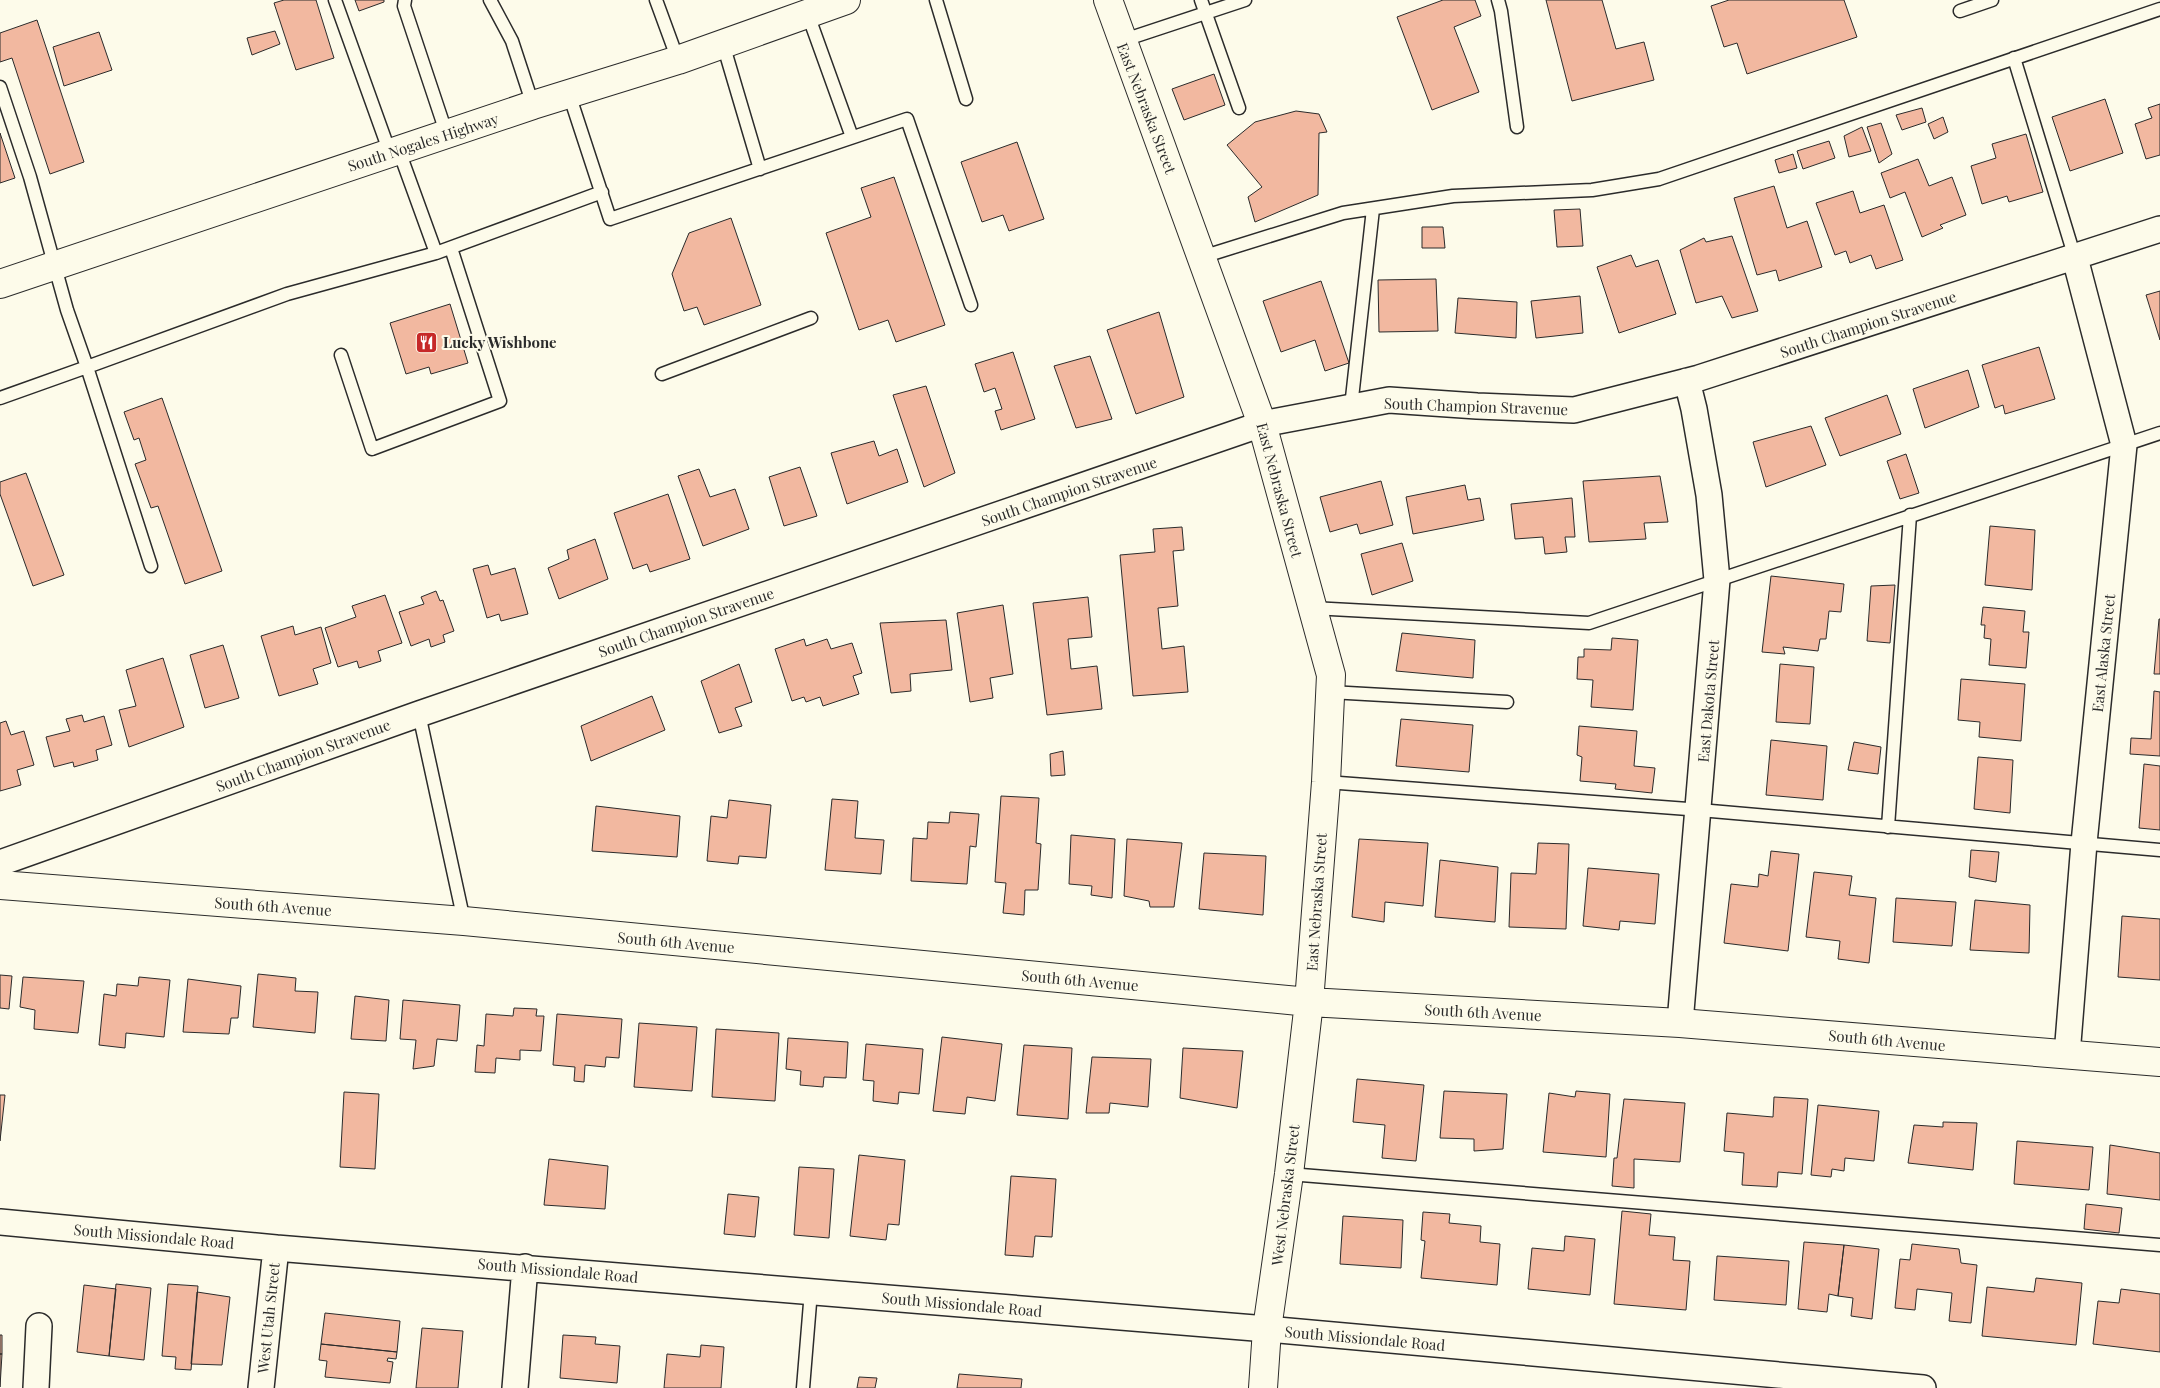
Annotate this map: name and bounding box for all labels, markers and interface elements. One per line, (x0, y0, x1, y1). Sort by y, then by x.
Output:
street label: East Nebraska Street (1113, 40, 1181, 177)
street label: South Nogales Highway (345, 108, 501, 176)
street label: South Champion Stravenue (1777, 286, 1959, 362)
restaurant icon: Lucky Wishbone (415, 330, 439, 354)
place label: Lucky Wishbone (443, 332, 557, 352)
street label: South Champion Stravenue (1384, 393, 1568, 419)
street label: East Nebraska Street (1252, 420, 1308, 560)
street label: South Champion Stravenue (979, 452, 1159, 530)
street label: South Champion Stravenue (596, 583, 776, 661)
street label: East Alaska Street (2087, 592, 2119, 713)
street label: East Dakota Street (1693, 638, 1723, 763)
street label: South Champion Stravenue (213, 714, 393, 796)
street label: East Nebraska Street (1301, 831, 1331, 972)
street label: South 6th Avenue (214, 892, 332, 920)
street label: South 6th Avenue (617, 927, 735, 957)
street label: South 6th Avenue (1021, 965, 1139, 995)
street label: South 6th Avenue (1424, 999, 1542, 1025)
street label: South 6th Avenue (1828, 1025, 1946, 1055)
street label: West Nebraska Street (1266, 1123, 1304, 1268)
street label: South Missiondale Road (73, 1219, 235, 1253)
street label: South Missiondale Road (477, 1253, 639, 1287)
street label: West Utah Street (252, 1261, 284, 1375)
street label: South Missiondale Road (881, 1287, 1043, 1321)
street label: South Missiondale Road (1284, 1321, 1446, 1355)

